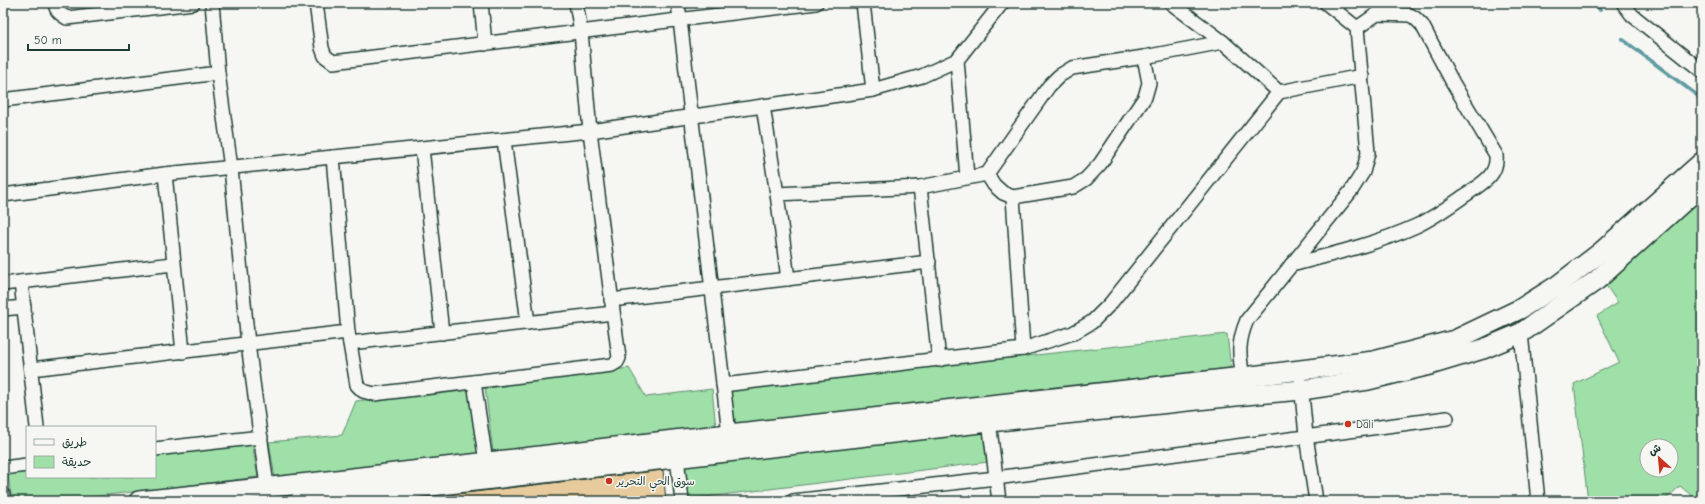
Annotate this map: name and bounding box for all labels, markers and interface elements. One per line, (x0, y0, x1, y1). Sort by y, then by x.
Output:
scale bar (28, 26, 129, 52)
text: 50 m (34, 33, 62, 47)
place label: Dali (1356, 418, 1374, 431)
marker: Dali (1343, 419, 1353, 429)
legend (26, 426, 156, 478)
text: طريق (62, 435, 87, 449)
north arrow (1639, 438, 1679, 478)
text: ش (1646, 441, 1663, 458)
text: حديقة (62, 455, 91, 469)
place label: سوق الحي التحرير (616, 475, 695, 492)
marker: سوق الحي التحرير (604, 476, 614, 486)

